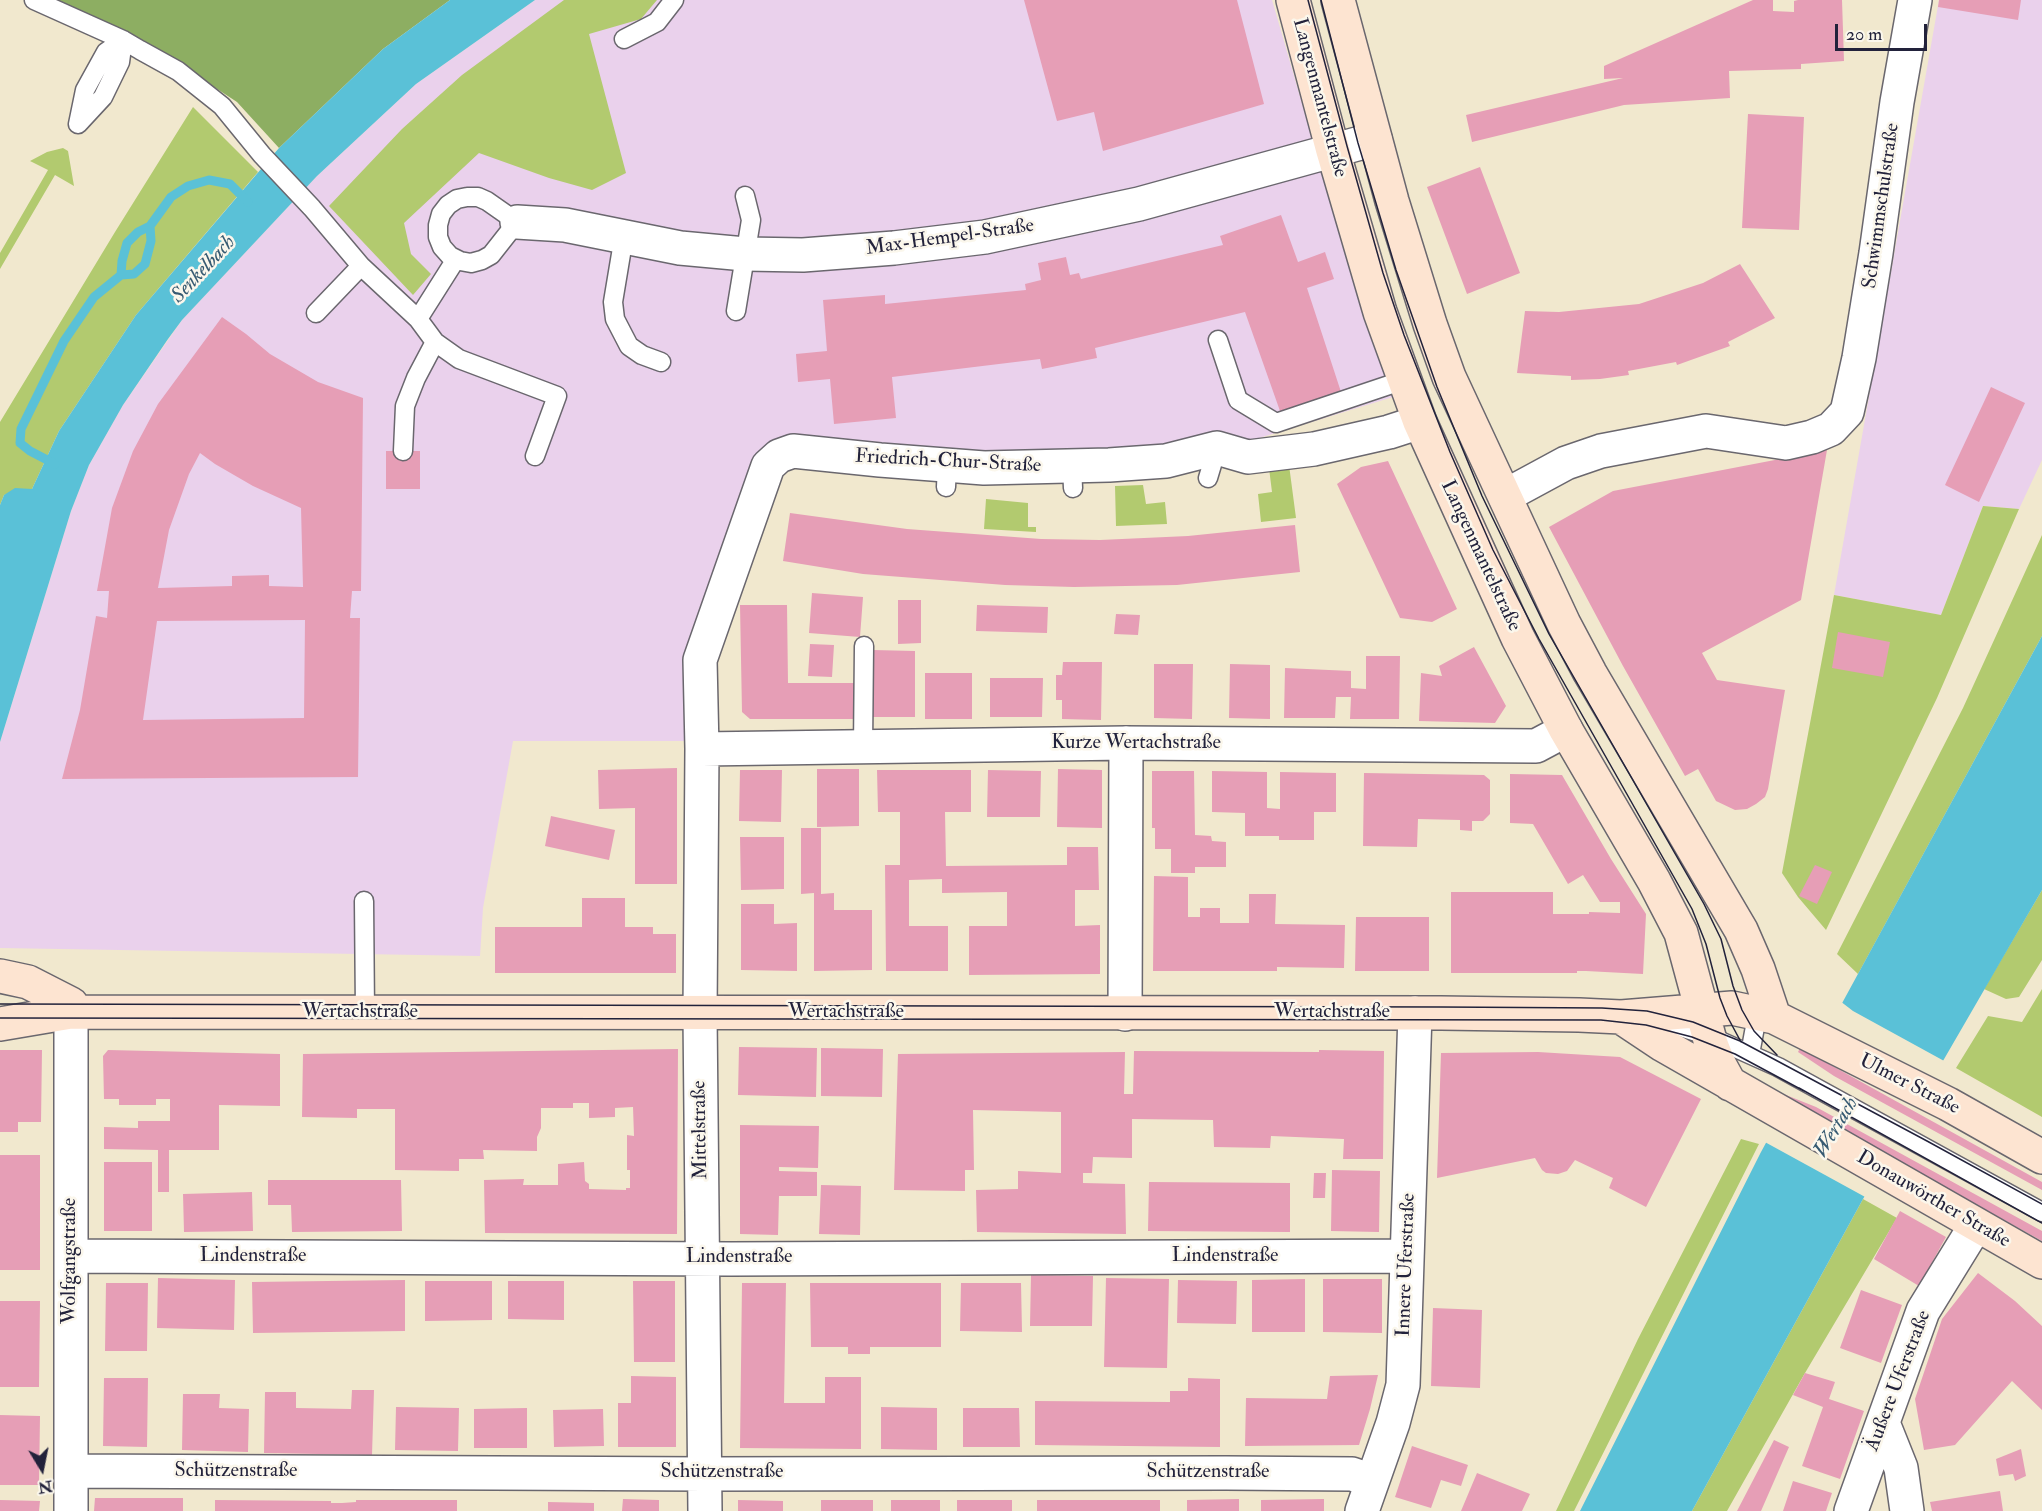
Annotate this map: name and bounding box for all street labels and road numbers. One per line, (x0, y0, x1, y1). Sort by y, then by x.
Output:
street label: Langenmantelstraße (1286, 16, 1352, 180)
street label: Schwimmschulstraße (1858, 122, 1906, 290)
street label: Max-Hempel-Straße (865, 214, 1035, 262)
street label: Friedrich-Chur-Straße (854, 445, 1042, 479)
street label: Langenmantelstraße (1435, 477, 1525, 635)
street label: Kurze Wertachstraße (1051, 732, 1221, 756)
street label: Wertachstraße (302, 1001, 418, 1025)
street label: Wertachstraße (788, 1001, 904, 1025)
street label: Wertachstraße (1274, 1001, 1390, 1025)
street label: Ulmer Straße (1855, 1049, 1963, 1121)
street label: Mittelstraße (688, 1080, 714, 1180)
street label: Donauwörther Straße (1852, 1146, 2014, 1254)
street label: Innere Uferstraße (1393, 1193, 1421, 1337)
street label: Wolfgangstraße (59, 1198, 83, 1324)
street label: Lindenstraße (200, 1245, 306, 1269)
street label: Lindenstraße (1172, 1245, 1278, 1269)
street label: Lindenstraße (686, 1246, 792, 1270)
street label: Äußere Uferstraße (1861, 1307, 1937, 1455)
street label: Schützenstraße (175, 1460, 297, 1484)
street label: Schützenstraße (661, 1461, 783, 1485)
street label: Schützenstraße (1147, 1461, 1269, 1485)

